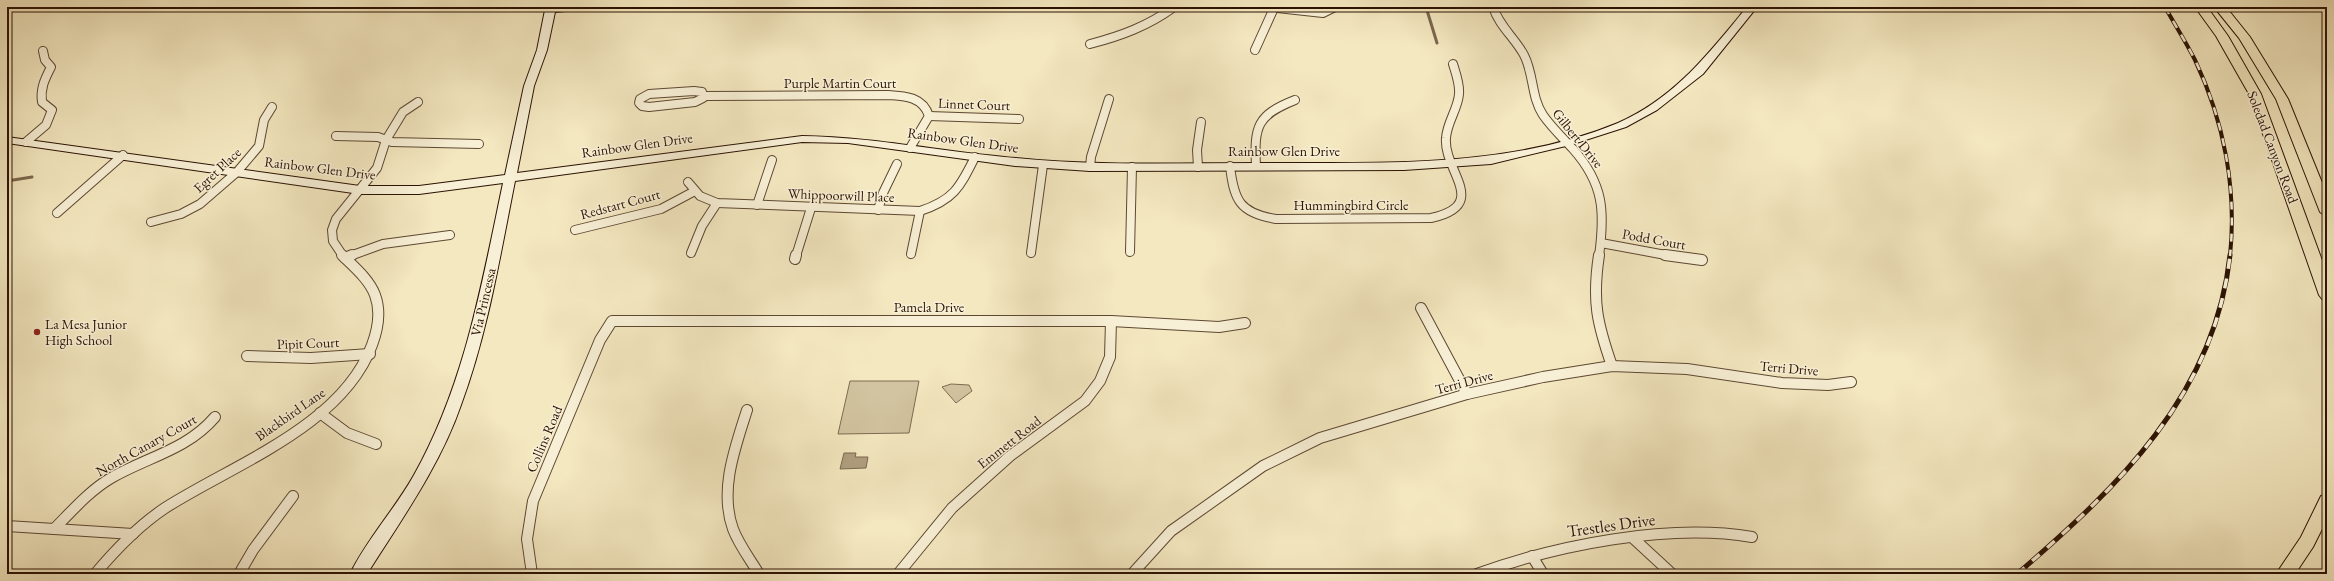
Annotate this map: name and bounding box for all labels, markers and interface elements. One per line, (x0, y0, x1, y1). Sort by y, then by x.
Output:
street label: Purple Martin Court (784, 74, 897, 92)
street label: Soledad Canyon Road (2243, 88, 2303, 207)
street label: Linnet Court (938, 94, 1011, 114)
street label: Gilbert Drive (1549, 105, 1608, 172)
street label: Rainbow Glen Drive (906, 123, 1020, 157)
street label: Rainbow Glen Drive (580, 128, 694, 162)
street label: Rainbow Glen Drive (1228, 142, 1340, 160)
street label: Egret Place (189, 143, 245, 197)
street label: Rainbow Glen Drive (263, 152, 377, 184)
street label: Whippoorwill Place (787, 184, 895, 206)
street label: Redstart Court (578, 185, 663, 223)
street label: Hummingbird Circle (1293, 196, 1409, 214)
street label: Podd Court (1621, 225, 1688, 254)
street label: Via Princessa (466, 266, 500, 338)
street label: Pamela Drive (894, 298, 965, 316)
place label: La Mesa Junior High School (45, 315, 127, 349)
marker: La Mesa Junior High School (32, 327, 42, 337)
street label: Pipit Court (277, 333, 340, 353)
street label: Terri Drive (1759, 356, 1820, 380)
street label: Terri Drive (1433, 366, 1495, 398)
street label: Blackbird Lane (252, 383, 329, 445)
street label: Collins Road (522, 402, 566, 475)
street label: North Canary Court (92, 410, 200, 480)
street label: Emmett Road (973, 411, 1045, 473)
street label: Trestles Drive (1566, 508, 1657, 542)

